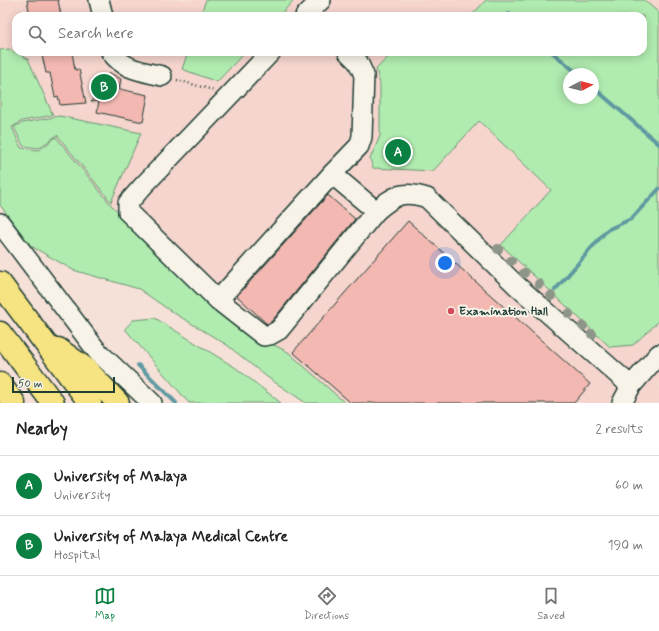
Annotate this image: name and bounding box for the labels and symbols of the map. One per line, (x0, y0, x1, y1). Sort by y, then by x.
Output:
north arrow (563, 68, 599, 104)
pin: B (91, 72, 117, 102)
pin: A (385, 137, 411, 167)
your location (435, 253, 455, 273)
place label: Examination Hall (459, 304, 548, 320)
marker: Examination Hall (446, 306, 456, 316)
scale bar (12, 375, 115, 394)

